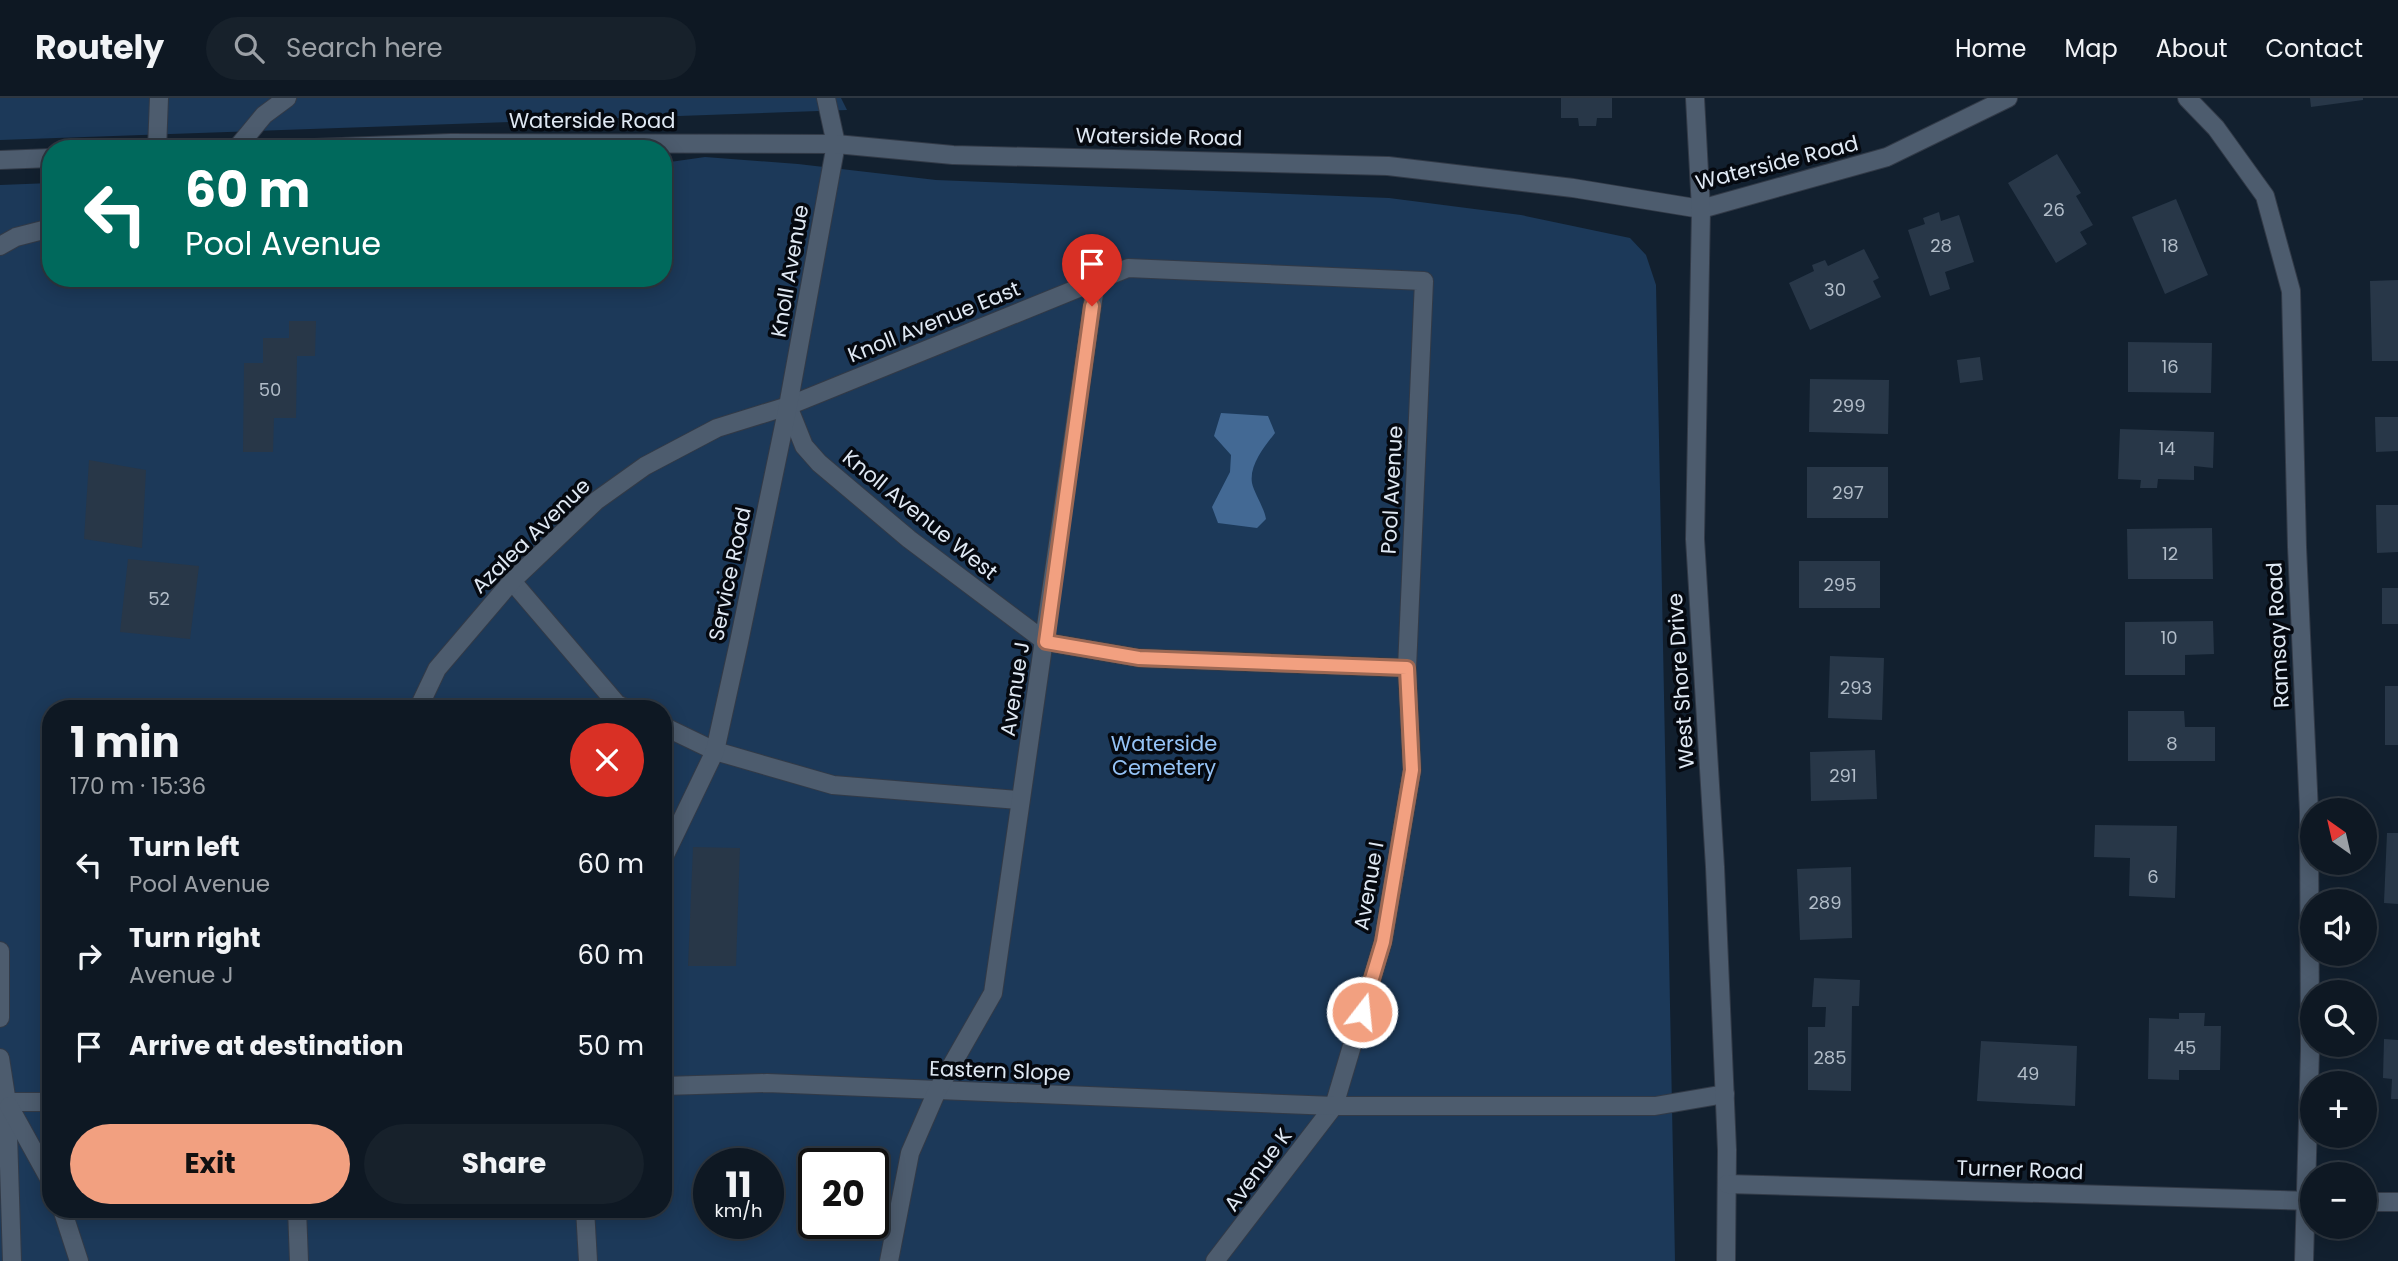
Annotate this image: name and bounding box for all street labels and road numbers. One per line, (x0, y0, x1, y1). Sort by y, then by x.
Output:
street label: Waterside Road (509, 106, 675, 135)
street label: Waterside Road (1075, 121, 1243, 152)
street label: Waterside Road (1692, 128, 1861, 197)
street label: Knoll Avenue (764, 202, 815, 340)
street label: Knoll Avenue East (843, 274, 1024, 369)
street label: Pool Avenue (1374, 425, 1409, 555)
street label: Knoll Avenue West (837, 443, 1004, 586)
street label: Azalea Avenue (465, 471, 596, 600)
street label: Service Road (701, 504, 758, 643)
street label: Ramsay Road (2259, 561, 2296, 709)
street label: West Shore Drive (1660, 592, 1701, 770)
street label: Avenue J (993, 639, 1036, 738)
street label: Avenue I (1346, 839, 1391, 933)
street label: Eastern Slope (929, 1054, 1071, 1087)
street label: Avenue K (1217, 1122, 1299, 1217)
street label: Turner Road (1956, 1153, 2084, 1186)

